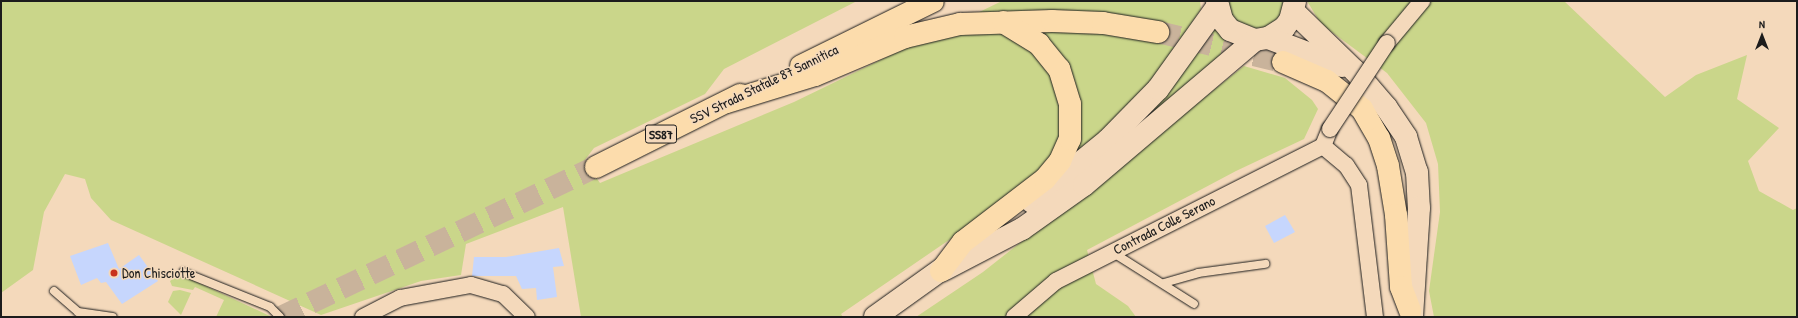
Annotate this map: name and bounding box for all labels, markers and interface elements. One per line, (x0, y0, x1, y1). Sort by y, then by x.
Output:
north arrow (1742, 16, 1782, 56)
text: N (1759, 17, 1765, 31)
street label: SSV Strada Statale 87 Sannitica (687, 41, 841, 127)
road number: SS87 (645, 123, 677, 145)
street label: Contrada Colle Serano (1110, 192, 1218, 258)
place label: Don Chisciotte (122, 265, 195, 281)
marker: Don Chisciotte (109, 268, 119, 278)

